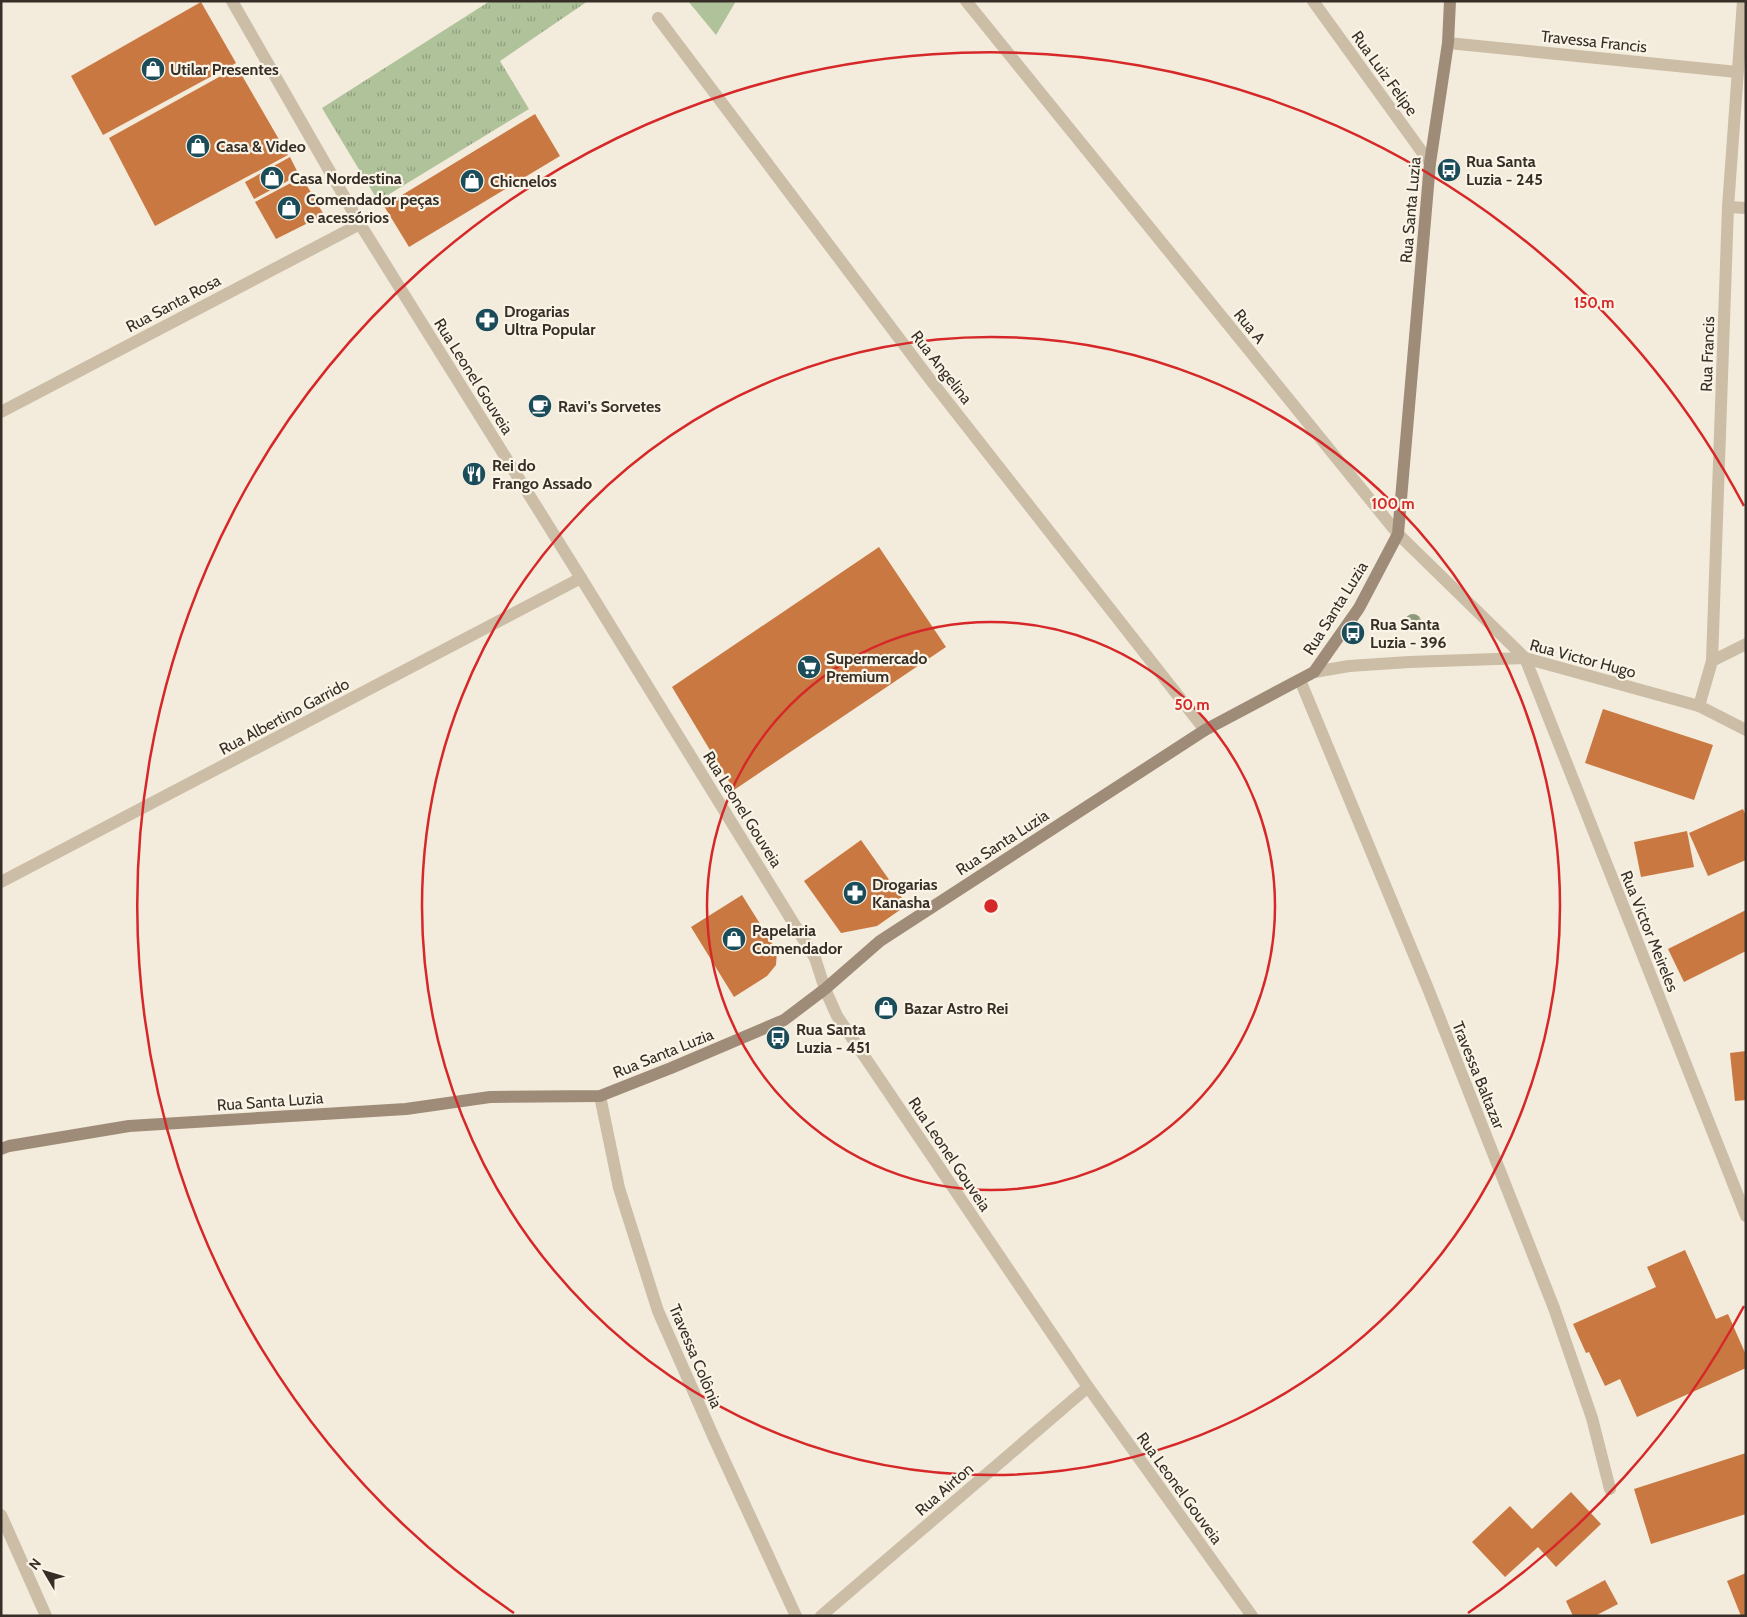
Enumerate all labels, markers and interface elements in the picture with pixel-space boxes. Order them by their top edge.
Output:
street label: Travessa Francis [1540,26,1648,57]
street label: Rua Luiz Felipe [1347,27,1422,119]
shop icon: Utilar Presentes [140,56,166,82]
place label: Utilar Presentes [170,60,279,79]
shop icon: Casa & Video [185,133,211,159]
place label: Casa & Video [216,137,306,156]
place label: Rua Santa Luzia - 245 [1466,152,1543,189]
street label: Rua Santa Luzia [1396,156,1425,264]
bus stop icon: Rua Santa Luzia - 245 [1436,157,1462,183]
shop icon: Casa Nordestina [259,165,285,191]
shop icon: Chicnelos [459,168,485,194]
place label: Casa Nordestina [290,169,402,188]
place label: Chicnelos [490,172,557,191]
place label: Comendador peças e acessórios [306,190,440,227]
shop icon: Comendador peças e acessórios [276,195,302,221]
street label: Rua Santa Rosa [123,270,224,336]
text: 150 m [1574,294,1614,312]
place label: Drogarias Ultra Popular [504,302,596,339]
street label: Rua A [1230,305,1269,348]
pharmacy icon: Drogarias Ultra Popular [474,307,500,333]
street label: Rua Leonel Gouveia [430,315,517,438]
street label: Rua Francis [1697,316,1718,392]
street label: Rua Angelina [907,327,976,408]
cafe icon: Ravi's Sorvetes [527,393,553,419]
place label: Ravi's Sorvetes [558,397,661,416]
place label: Rei do Frango Assado [492,456,592,493]
restaurant icon: Rei do Frango Assado [461,461,487,487]
text: 100 m [1371,495,1415,513]
street label: Rua Santa Luzia [1299,558,1372,658]
place label: Rua Santa Luzia - 396 [1370,615,1447,652]
bus stop icon: Rua Santa Luzia - 396 [1340,620,1366,646]
street label: Rua Victor Hugo [1528,635,1638,682]
place label: Supermercado Premium [826,649,927,686]
supermarket icon: Supermercado Premium [796,654,822,680]
street label: Rua Albertino Garrido [216,674,353,759]
text: 50 m [1174,696,1210,714]
street label: Rua Leonel Gouveia [699,748,786,871]
street label: Rua Santa Luzia [952,805,1052,879]
street label: Rua Victor Meireles [1617,868,1683,995]
place label: Drogarias Kanasha [872,875,938,912]
pharmacy icon: Drogarias Kanasha [842,880,868,906]
centre of rings [982,897,1000,915]
place label: Papelaria Comendador [752,921,843,958]
shop icon: Papelaria Comendador [721,926,747,952]
shop icon: Bazar Astro Rei [873,995,899,1021]
place label: Bazar Astro Rei [904,999,1008,1018]
street label: Travessa Baltazar [1448,1019,1509,1133]
place label: Rua Santa Luzia - 451 [796,1020,870,1057]
street label: Rua Santa Luzia [610,1025,716,1082]
bus stop icon: Rua Santa Luzia - 451 [765,1025,791,1051]
street label: Rua Santa Luzia [216,1088,324,1115]
street label: Rua Leonel Gouveia [904,1094,995,1215]
street label: Travessa Colônia [665,1301,726,1411]
street label: Rua Leonel Gouveia [1133,1429,1227,1548]
street label: Rua Airton [911,1459,977,1520]
north arrow [20,1547,70,1597]
text: N [25,1555,45,1573]

